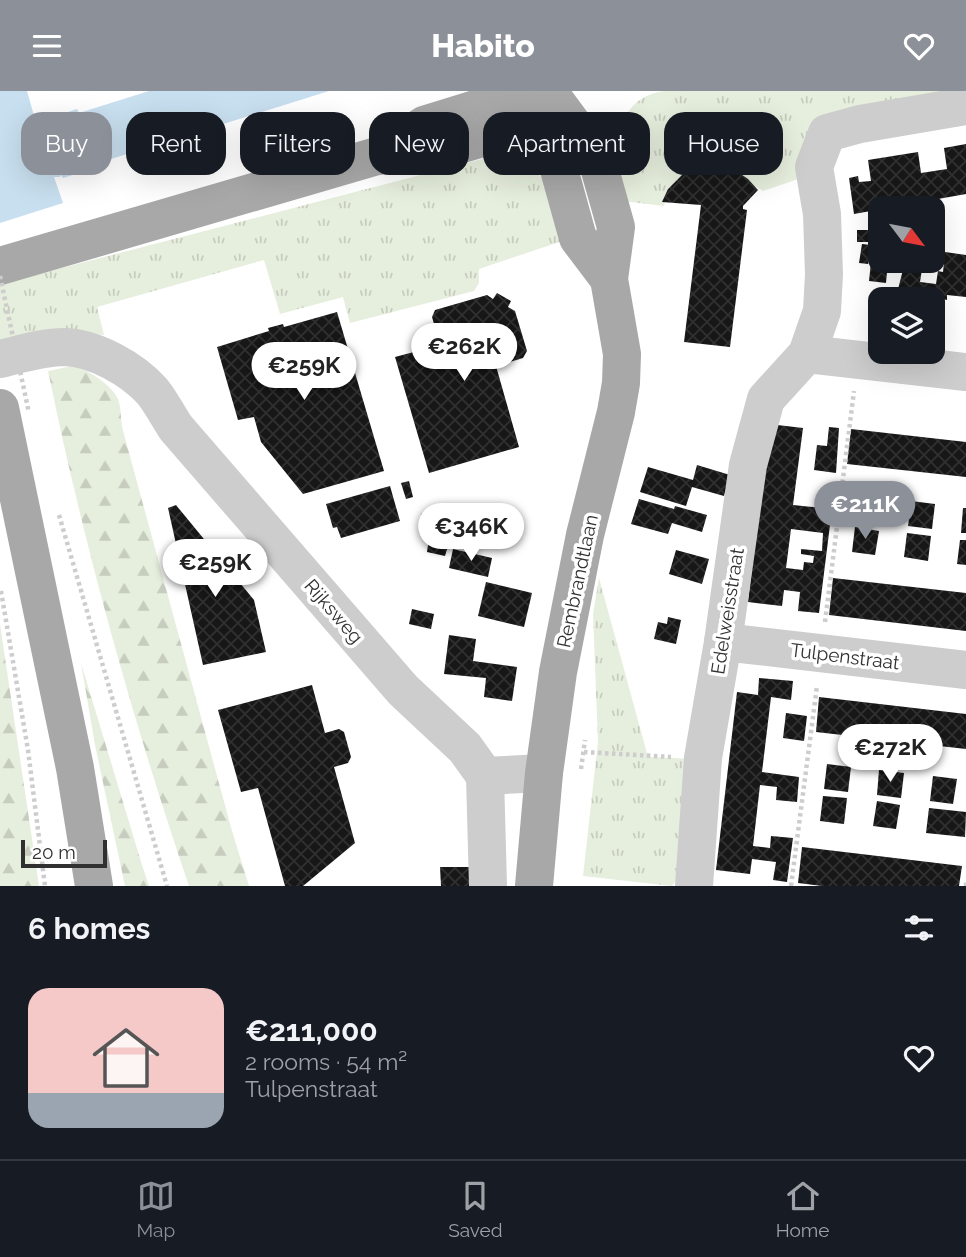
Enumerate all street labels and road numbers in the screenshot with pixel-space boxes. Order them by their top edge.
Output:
street label: Rembrandtlaan [552,512,602,650]
street label: Edelweisstraat [706,546,748,676]
street label: Rijksweg [300,574,368,648]
street label: Tulpenstraat [789,638,901,674]

